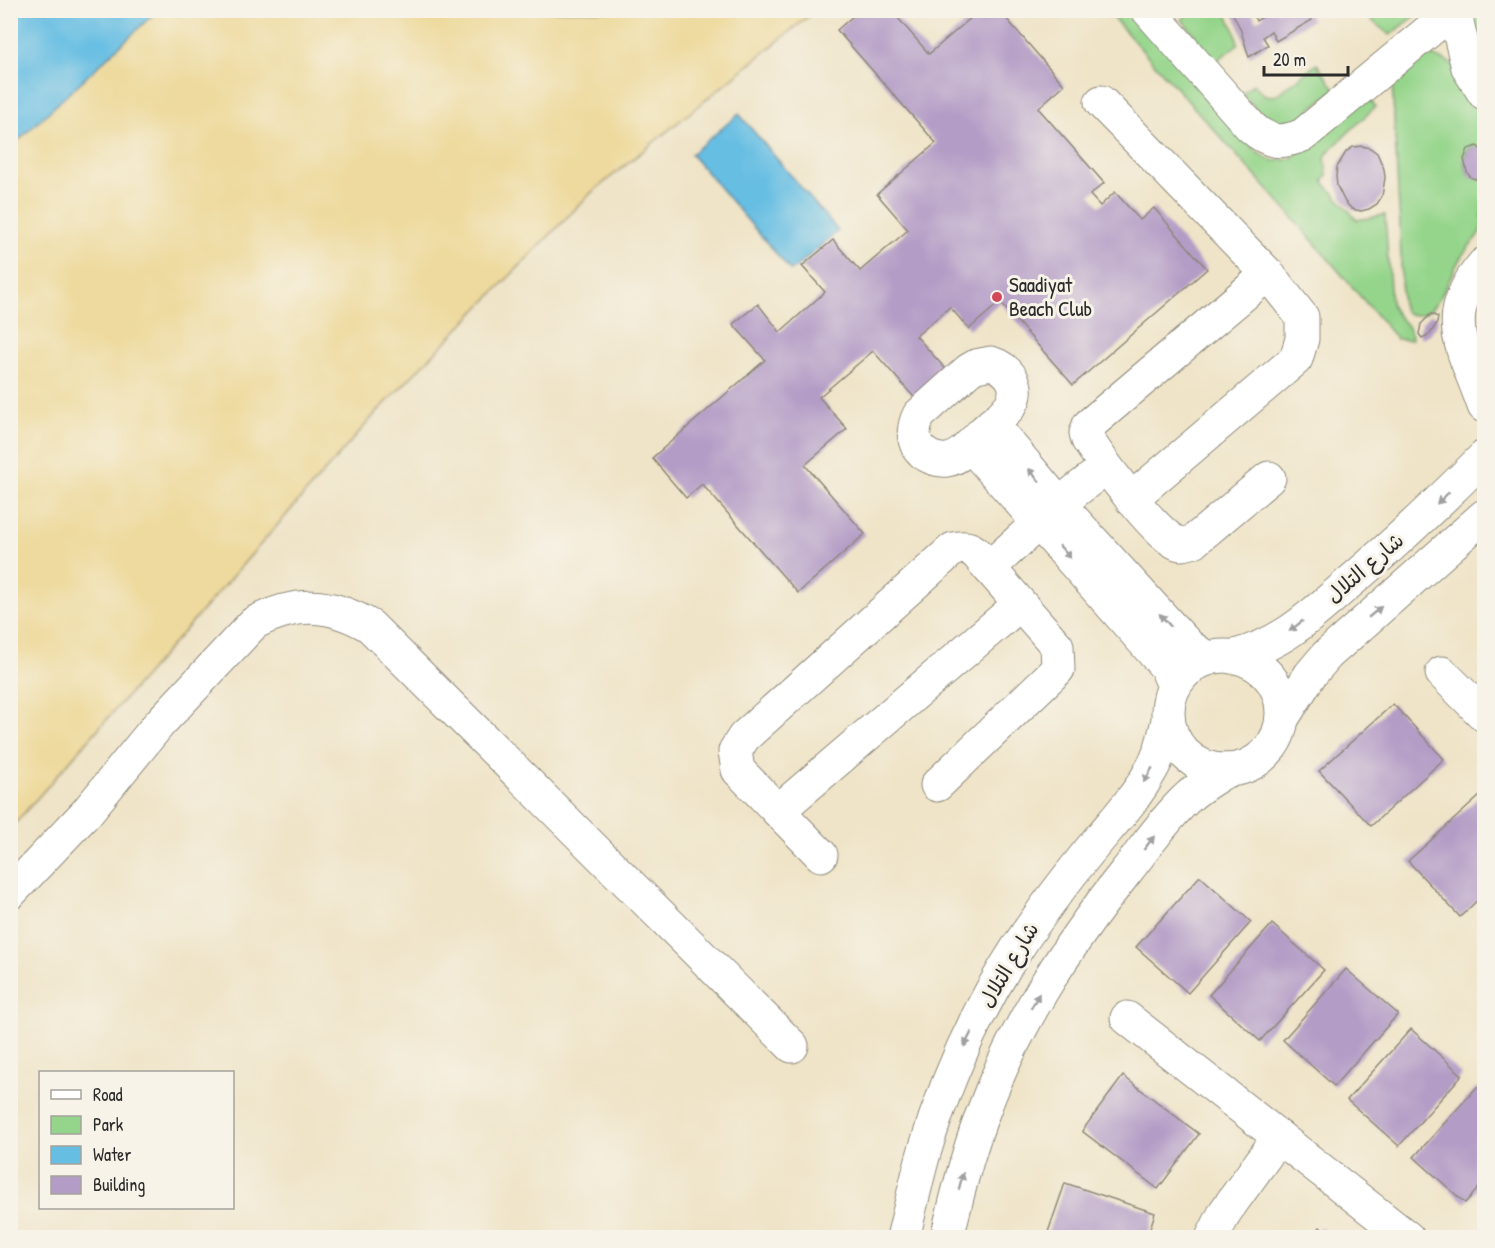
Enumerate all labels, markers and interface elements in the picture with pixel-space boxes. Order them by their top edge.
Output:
scale bar [1264,39,1348,77]
text: 20 m [1273,47,1306,72]
place label: Saadiyat Beach Club [1009,270,1092,323]
marker: Saadiyat Beach Club [990,290,1004,304]
one-way arrow [1028,467,1041,483]
one-way arrow [1436,491,1451,505]
street label: شارع التلال [1319,526,1411,610]
one-way arrow [1058,544,1072,559]
one-way arrow [1367,606,1383,619]
one-way arrow [1159,613,1172,628]
one-way arrow [1289,620,1304,632]
one-way arrow [1143,767,1153,784]
one-way arrow [1142,835,1155,851]
street label: شارع التلال [972,917,1046,1013]
one-way arrow [1030,992,1040,1009]
one-way arrow [963,1030,972,1047]
legend [39,1071,234,1209]
text: Road [93,1082,123,1107]
text: Park [93,1112,124,1137]
text: Water [93,1142,131,1167]
text: Building [93,1172,145,1197]
one-way arrow [957,1172,967,1190]

